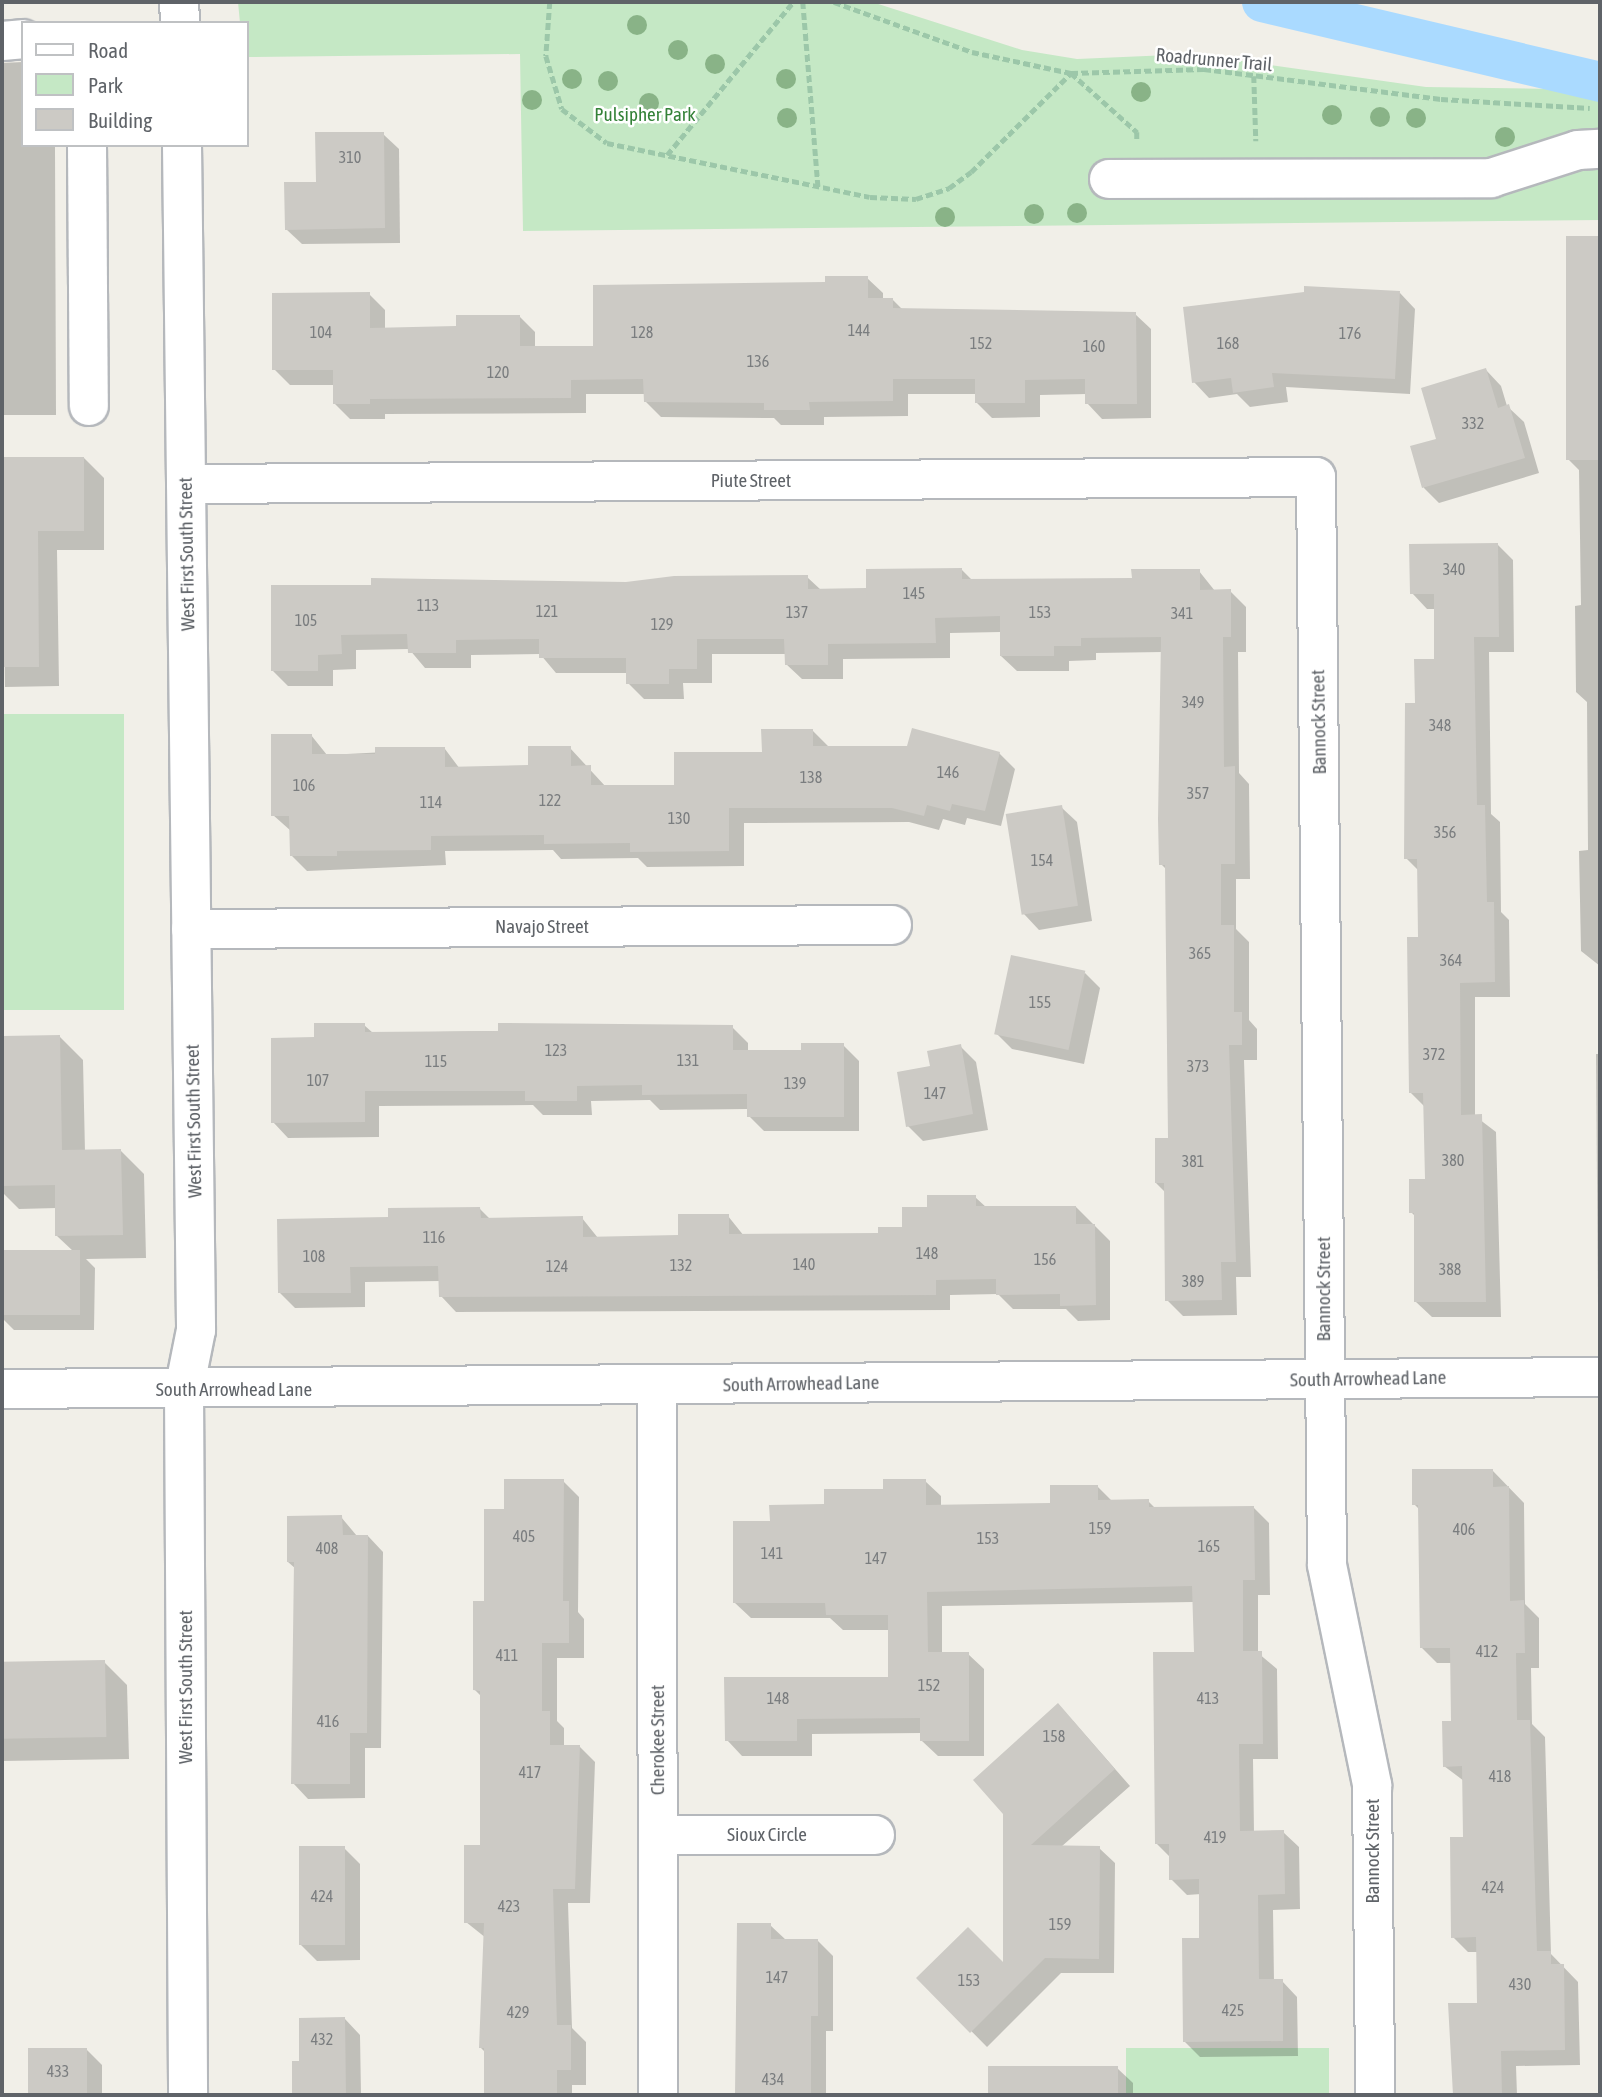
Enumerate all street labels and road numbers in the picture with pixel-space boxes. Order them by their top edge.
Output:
street label: Roadrunner Trail [1155,44,1273,76]
street label: Piute Street [711,470,791,492]
street label: West First South Street [174,477,200,631]
street label: Bannock Street [1307,669,1331,775]
street label: Navajo Street [495,916,589,938]
street label: West First South Street [181,1044,207,1198]
street label: Bannock Street [1313,1237,1335,1341]
street label: South Arrowhead Lane [1290,1366,1446,1392]
street label: South Arrowhead Lane [723,1371,879,1397]
street label: South Arrowhead Lane [156,1379,312,1401]
street label: West First South Street [175,1610,197,1764]
street label: Cherokee Street [647,1685,669,1795]
street label: Bannock Street [1362,1799,1384,1903]
street label: Sioux Circle [727,1824,807,1846]

